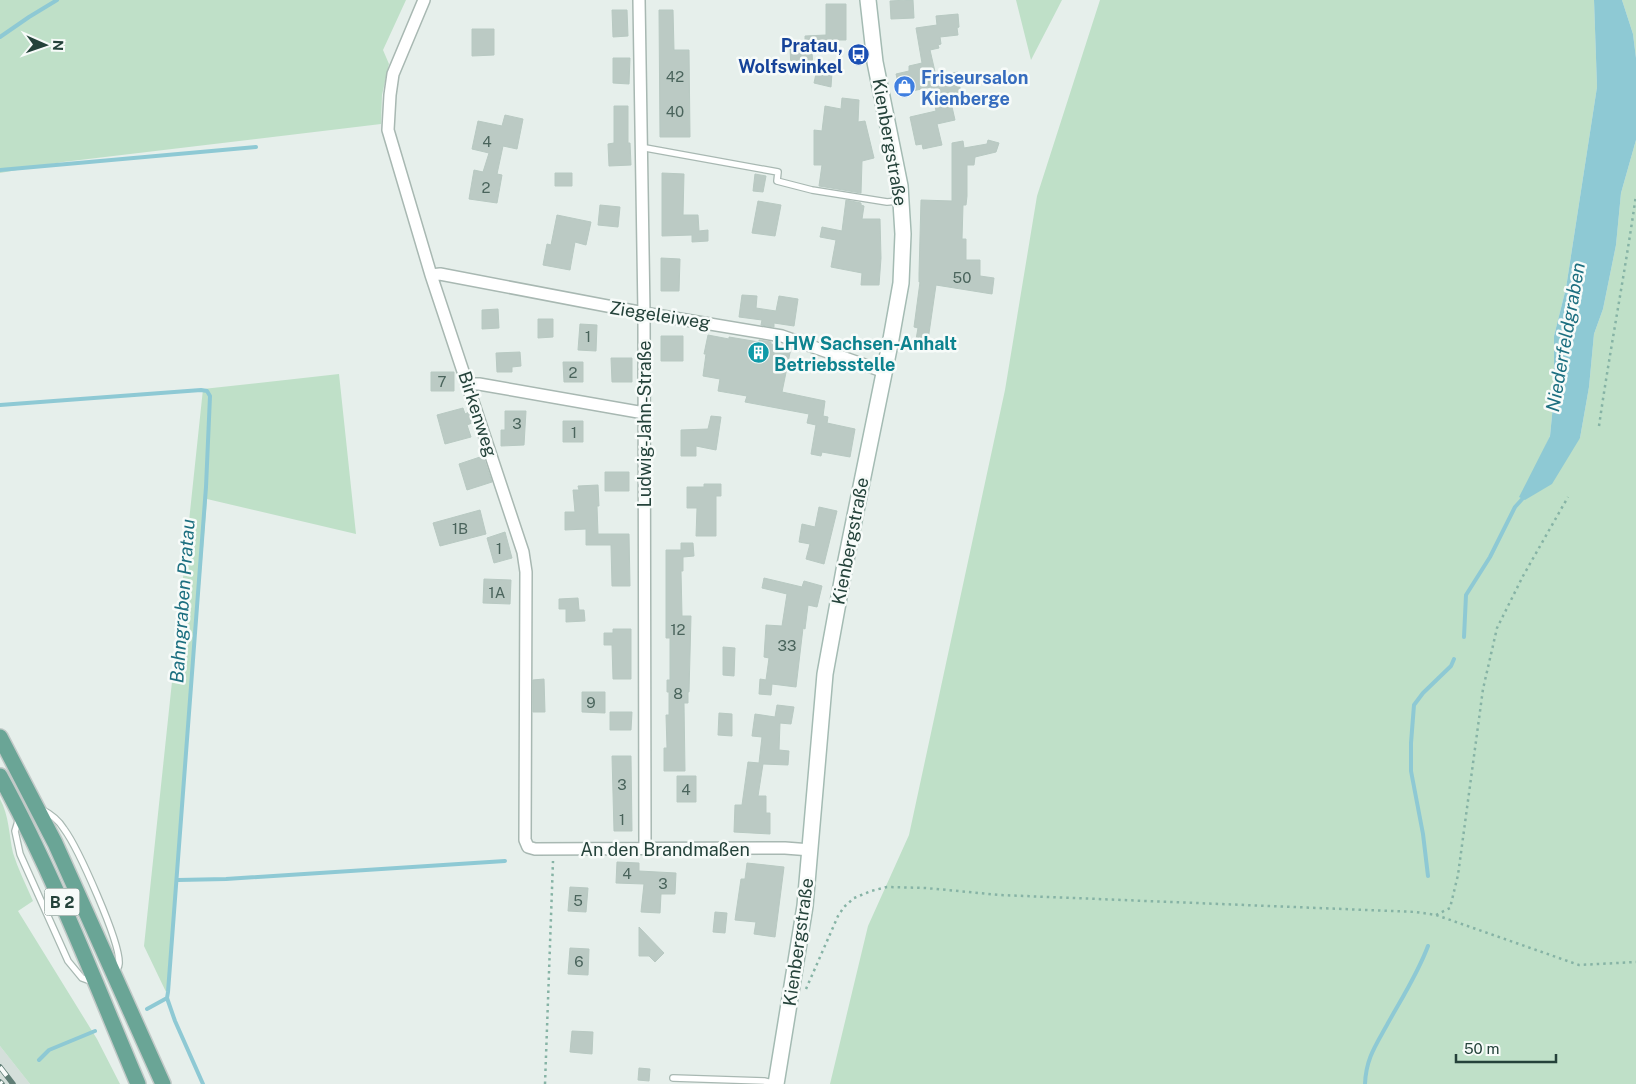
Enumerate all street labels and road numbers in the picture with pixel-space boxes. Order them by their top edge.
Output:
street label: Kienbergstraße [868,77,912,207]
street label: Ziegeleiweg [608,297,712,333]
street label: Ludwig-Jahn-Straße [634,340,655,508]
street label: Birkenweg [454,369,502,459]
street label: Kienbergstraße [827,476,873,606]
street label: An den Brandmaßen [580,839,750,860]
street label: Kienbergstraße [779,877,817,1007]
road number: B 2 [44,889,80,916]

